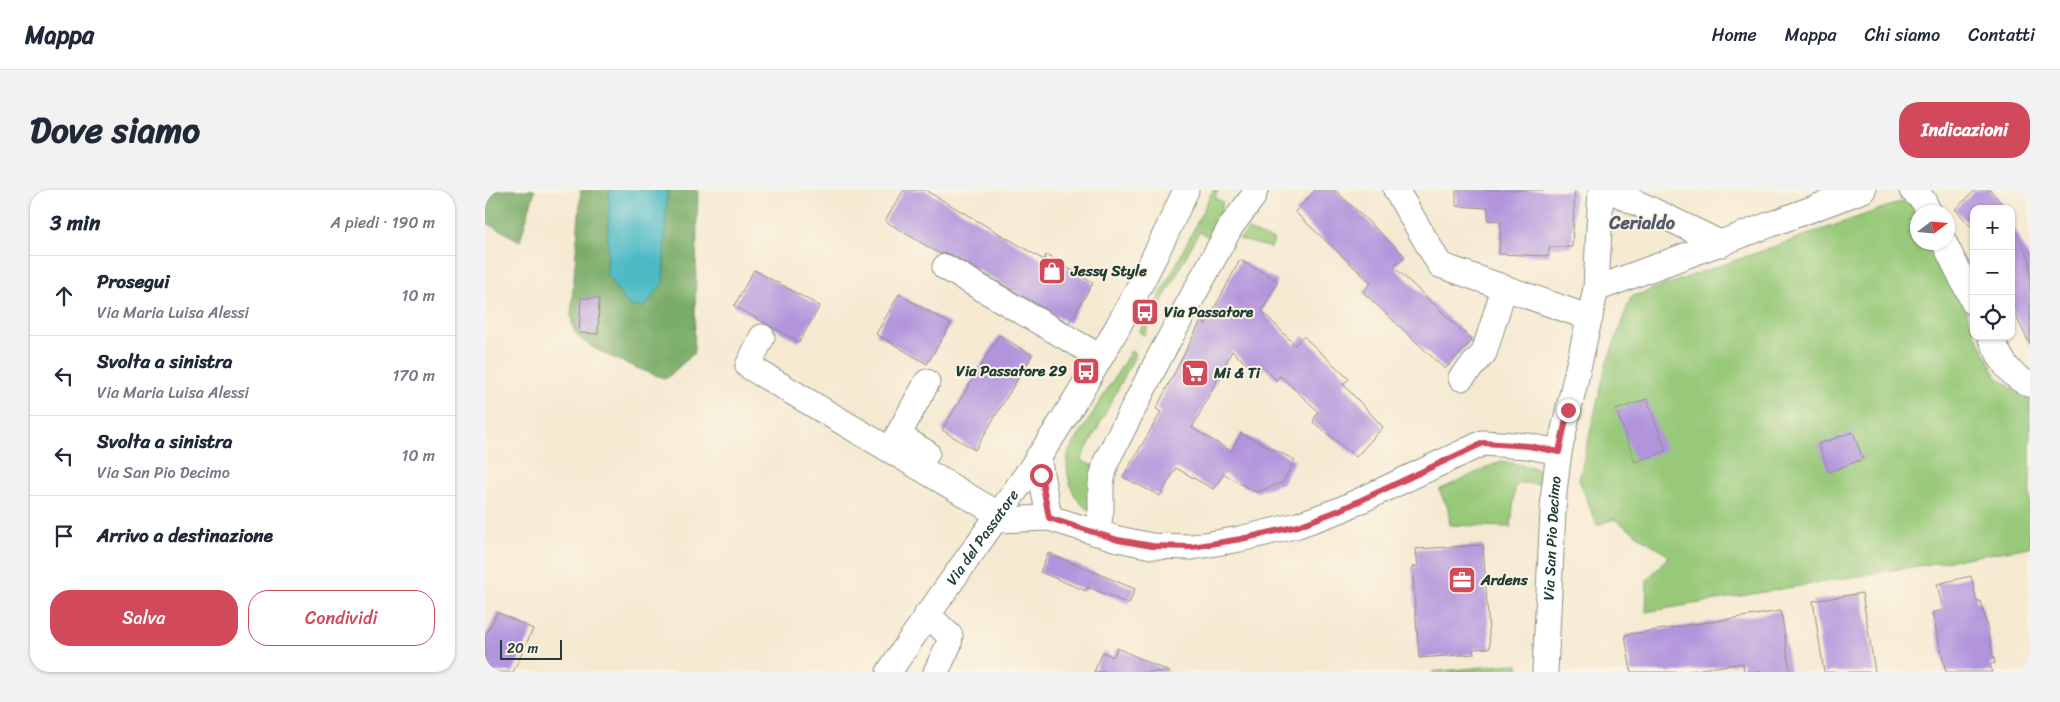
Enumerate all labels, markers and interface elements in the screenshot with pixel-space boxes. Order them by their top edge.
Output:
text: Mappa [25,14,94,56]
text: Home [1712,19,1757,51]
text: Mappa [1785,19,1837,51]
text: Chi siamo [1865,19,1940,51]
text: Contatti [1968,19,2035,51]
text: Dove siamo [30,99,200,161]
button: Indicazioni [1899,102,2030,158]
text: 3 min [50,204,100,242]
north arrow [1910,205,1955,250]
map controls [1970,205,2015,340]
button: + [1970,205,2015,250]
district label: Cerialdo [1608,207,1676,239]
text: A piedi · 190 m [331,208,435,237]
button: − [1970,250,2015,295]
shop icon: Jessy Style [1037,256,1067,286]
place label: Jessy Style [1070,258,1147,284]
text: Prosegui [97,265,170,298]
text: 10 m [402,281,435,310]
icon: ahead [50,282,78,310]
button: locate [1970,295,2015,340]
bus stop icon: Via Passatore [1130,297,1160,327]
text: Via Maria Luisa Alessi [97,298,249,327]
place label: Via Passatore [1164,299,1254,325]
text: Svolta a sinistra [97,345,232,378]
bus stop icon: Via Passatore 29 [1071,356,1101,386]
place label: Via Passatore 29 [956,358,1067,384]
supermarket icon: Mi & Ti [1180,358,1210,388]
place label: Mi & Ti [1213,360,1261,386]
text: 170 m [392,361,435,390]
icon: left [50,362,78,390]
text: Via Maria Luisa Alessi [97,378,249,407]
route end [1557,399,1580,422]
text: Svolta a sinistra [97,425,232,458]
text: 10 m [402,441,435,470]
icon: left [50,442,78,470]
text: Via San Pio Decimo [97,458,230,487]
route start [1030,464,1053,487]
street label: Via San Pio Decimo [1536,474,1569,601]
street label: Via del Passatore [939,484,1026,591]
text: Arrivo a destinazione [97,519,273,552]
icon: arrive [50,522,78,550]
office icon: Ardens [1447,565,1477,595]
place label: Ardens [1480,567,1529,593]
button: Salva [50,590,238,646]
button: Condividi [248,590,435,646]
text: 20 m [507,636,538,661]
scale bar [500,637,563,660]

